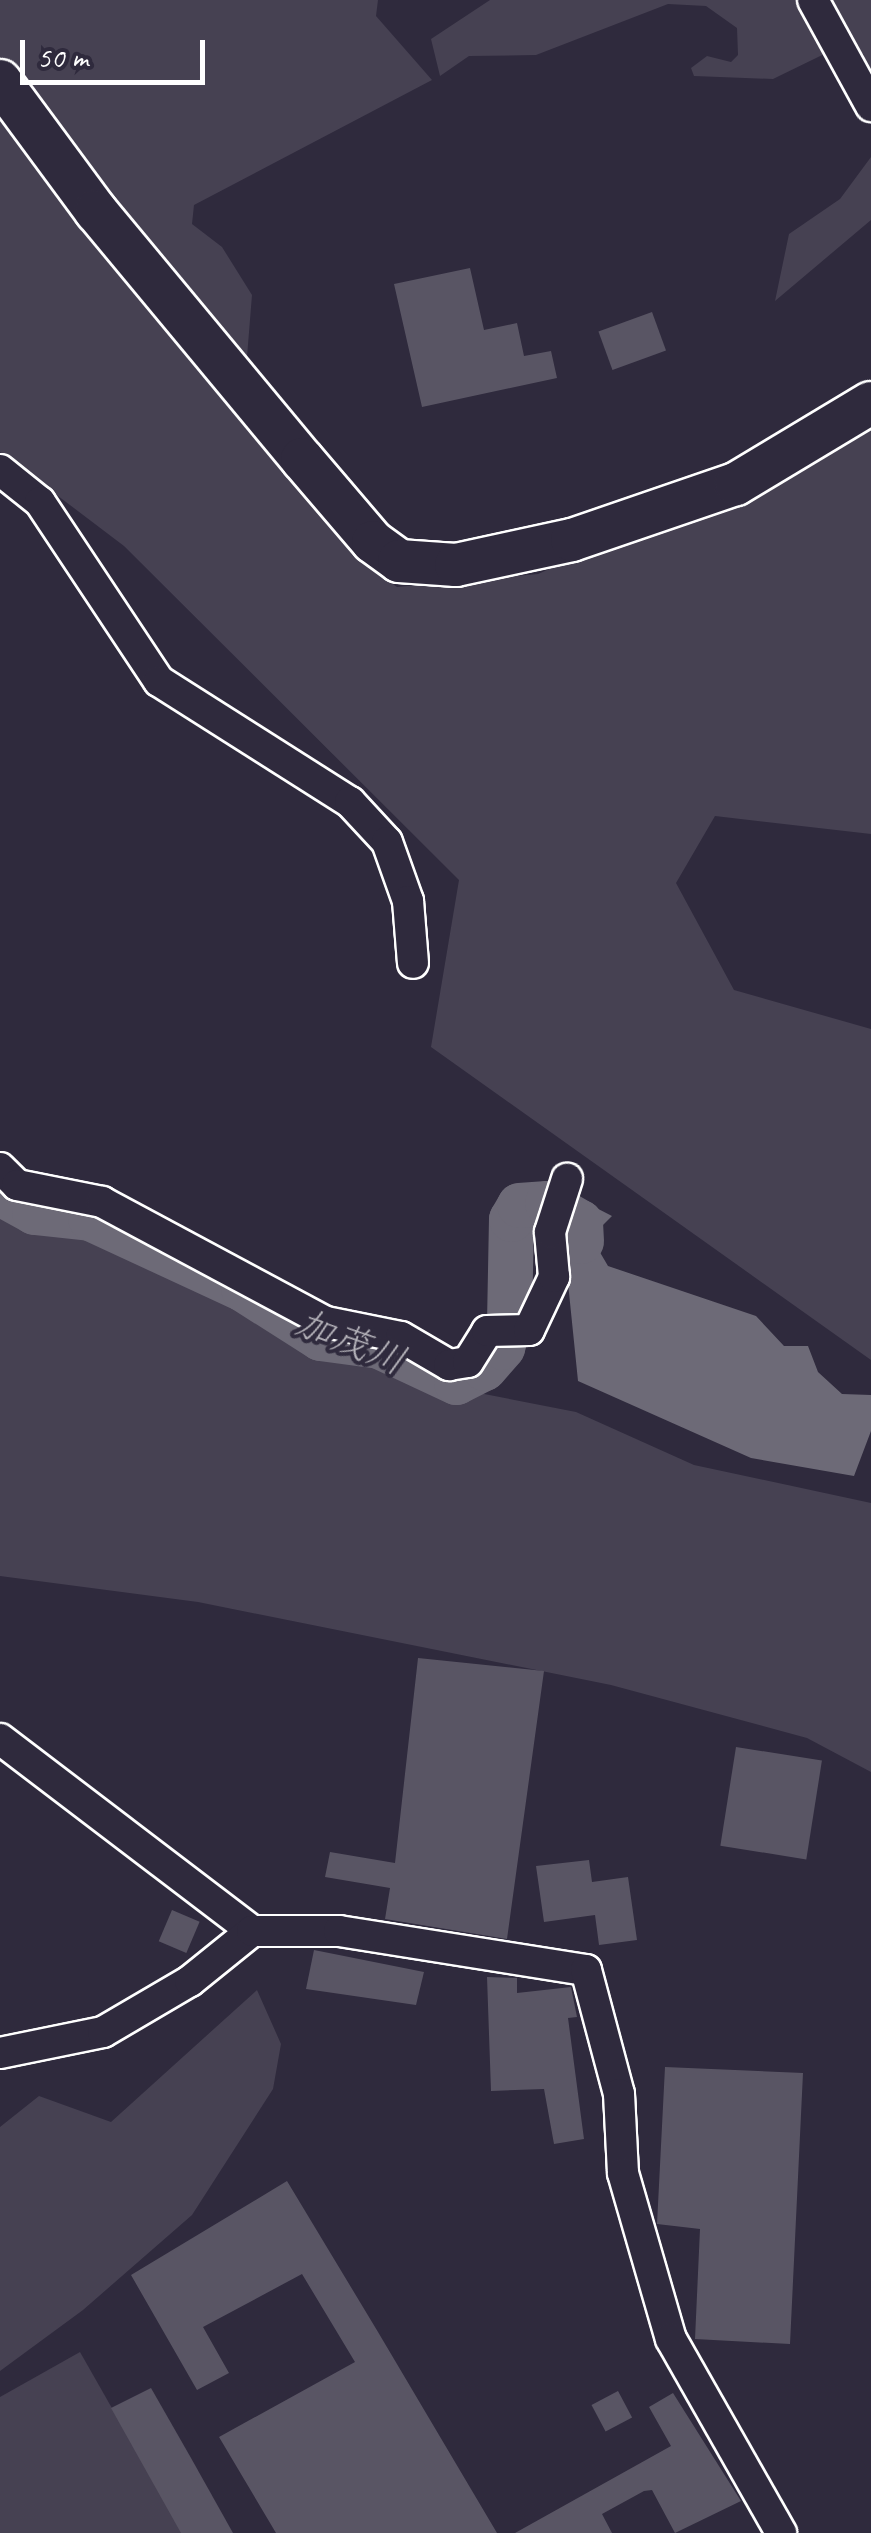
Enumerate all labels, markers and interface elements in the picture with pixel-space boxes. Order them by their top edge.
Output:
scale bar [25,20,210,82]
text: 50 m [37,38,88,76]
water label: 加茂川 [290,1300,412,1384]

